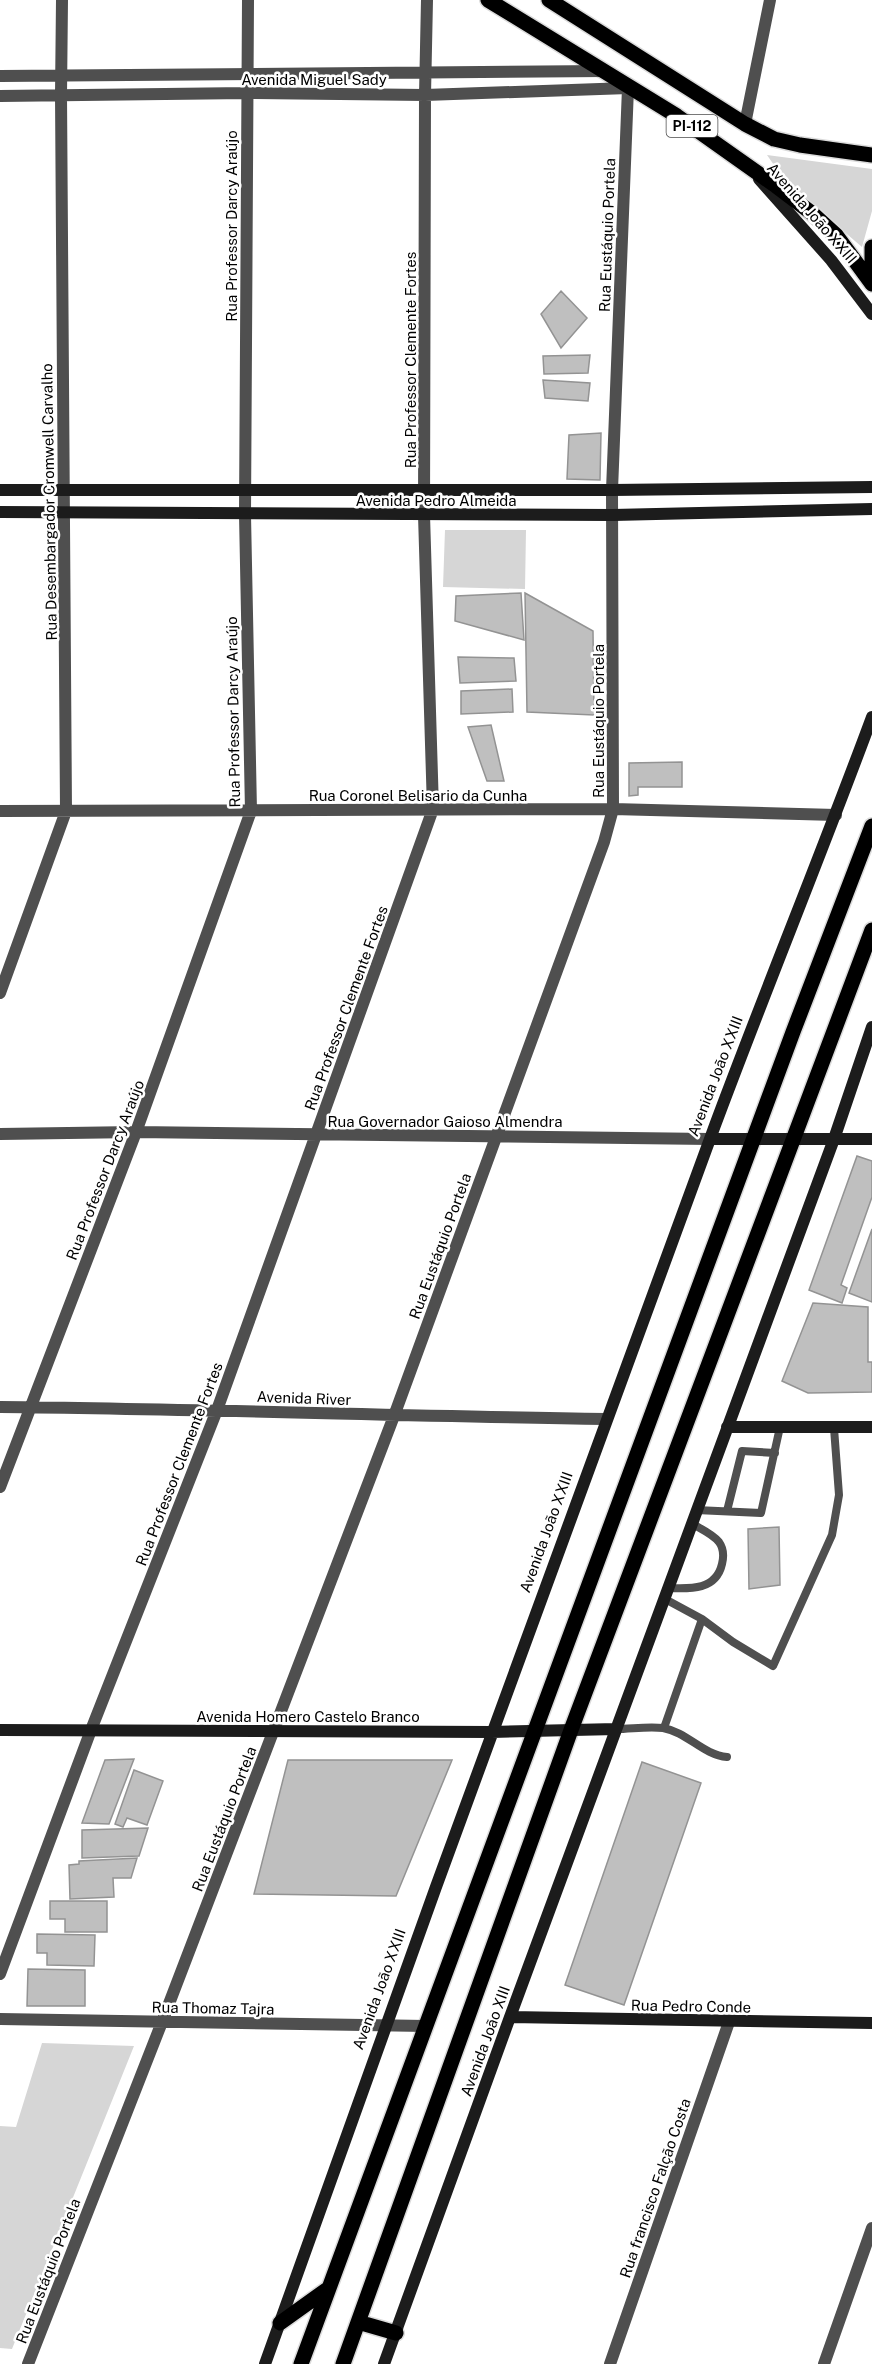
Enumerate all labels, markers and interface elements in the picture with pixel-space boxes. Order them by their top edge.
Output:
street label: Avenida Miguel Sady [241,71,387,88]
road number: PI-112 [666,115,718,137]
street label: Rua Professor Darcy Araújo [223,130,240,322]
street label: Rua Eustáquio Portela [596,158,618,312]
street label: Avenida João XXIII [764,159,860,267]
street label: Rua Professor Clemente Fortes [402,252,419,468]
street label: Rua Desembargador Cromwell Carvalho [38,363,60,641]
street label: Avenida Pedro Almeida [355,492,517,509]
street label: Rua Professor Darcy Araújo [223,616,243,808]
street label: Rua Eustáquio Portela [590,644,607,798]
street label: Rua Coronel Belisario da Cunha [309,787,527,804]
street label: Rua Professor Clemente Fortes [301,903,391,1113]
street label: Avenida João XXIII [684,1013,746,1139]
street label: Rua Professor Darcy Araújo [63,1078,147,1262]
street label: Rua Governador Gaioso Almendra [328,1113,562,1130]
street label: Rua Eustáquio Portela [406,1171,474,1321]
street label: Rua Professor Clemente Fortes [132,1360,226,1568]
street label: Avenida River [257,1388,352,1408]
street label: Avenida João XXIII [516,1469,576,1595]
street label: Avenida Homero Castelo Branco [196,1708,420,1725]
street label: Rua Eustáquio Portela [188,1744,260,1894]
street label: Avenida João XXIII [349,1926,409,2052]
street label: Avenida João XIII [457,1983,513,2099]
street label: Rua Pedro Conde [631,1996,751,2016]
street label: Rua Thomaz Tajra [151,1998,275,2018]
street label: Rua francisco Falção Costa [616,2096,694,2280]
street label: Rua Eustáquio Portela [12,2196,84,2346]

